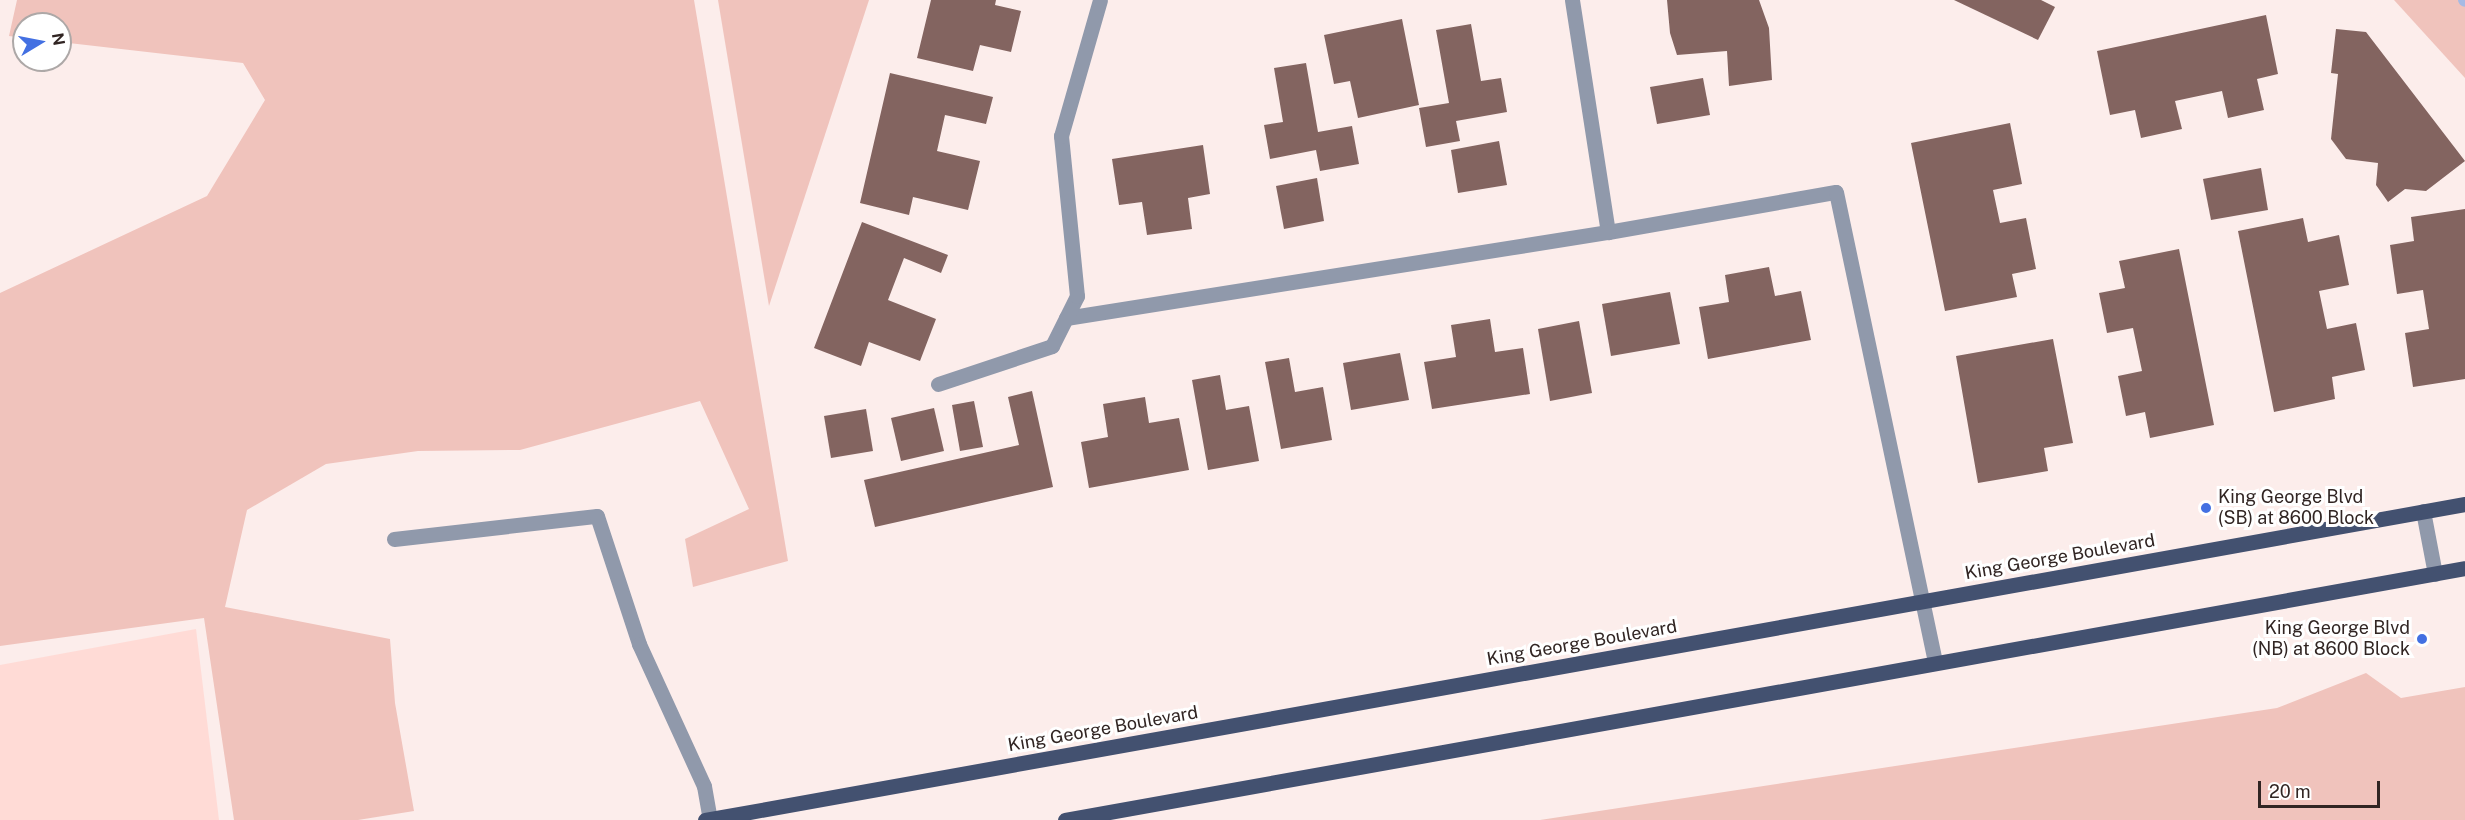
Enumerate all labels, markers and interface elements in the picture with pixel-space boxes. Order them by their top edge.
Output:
north arrow [12,12,72,72]
text: N [48,31,69,47]
place label: King George Blvd (SB) at 8600 Block [2218,487,2374,530]
marker: King George Blvd (SB) at 8600 Block [2199,501,2213,515]
street label: King George Boulevard [1963,530,2157,584]
street label: King George Boulevard [1485,616,1679,670]
place label: King George Blvd (NB) at 8600 Block [2252,618,2410,660]
marker: King George Blvd (NB) at 8600 Block [2415,632,2429,646]
street label: King George Boulevard [1006,702,1200,756]
scale bar [2261,769,2382,807]
text: 20 m [2269,781,2311,802]

